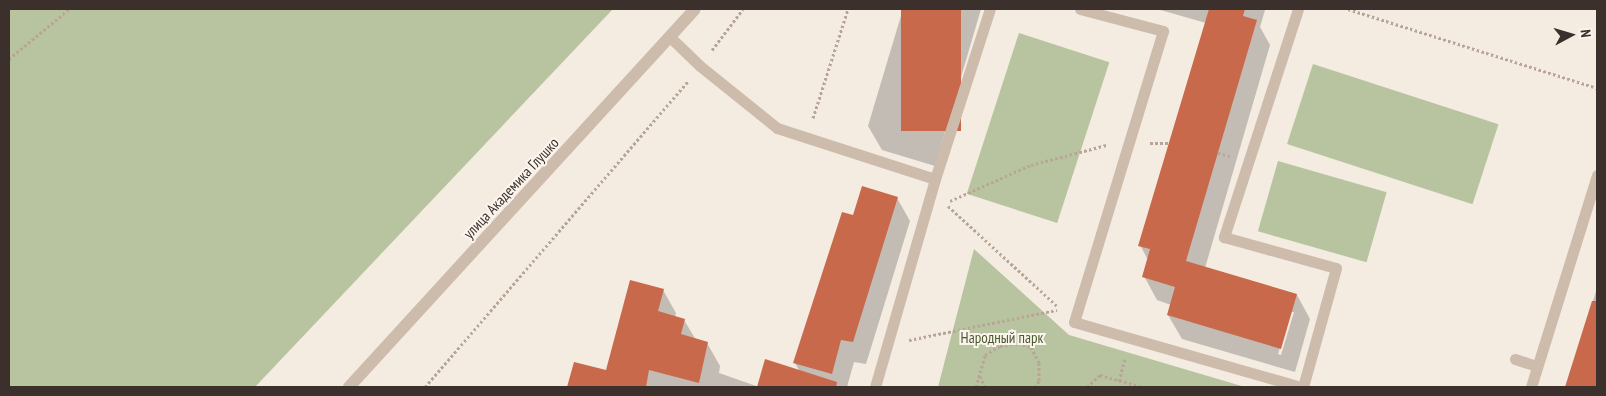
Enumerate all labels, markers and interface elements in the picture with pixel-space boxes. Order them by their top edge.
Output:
north arrow [1546,10,1596,60]
text: N [1577,29,1595,38]
street label: улица Академика Глушко [459,134,563,242]
park label: Народный парк [961,329,1043,347]

